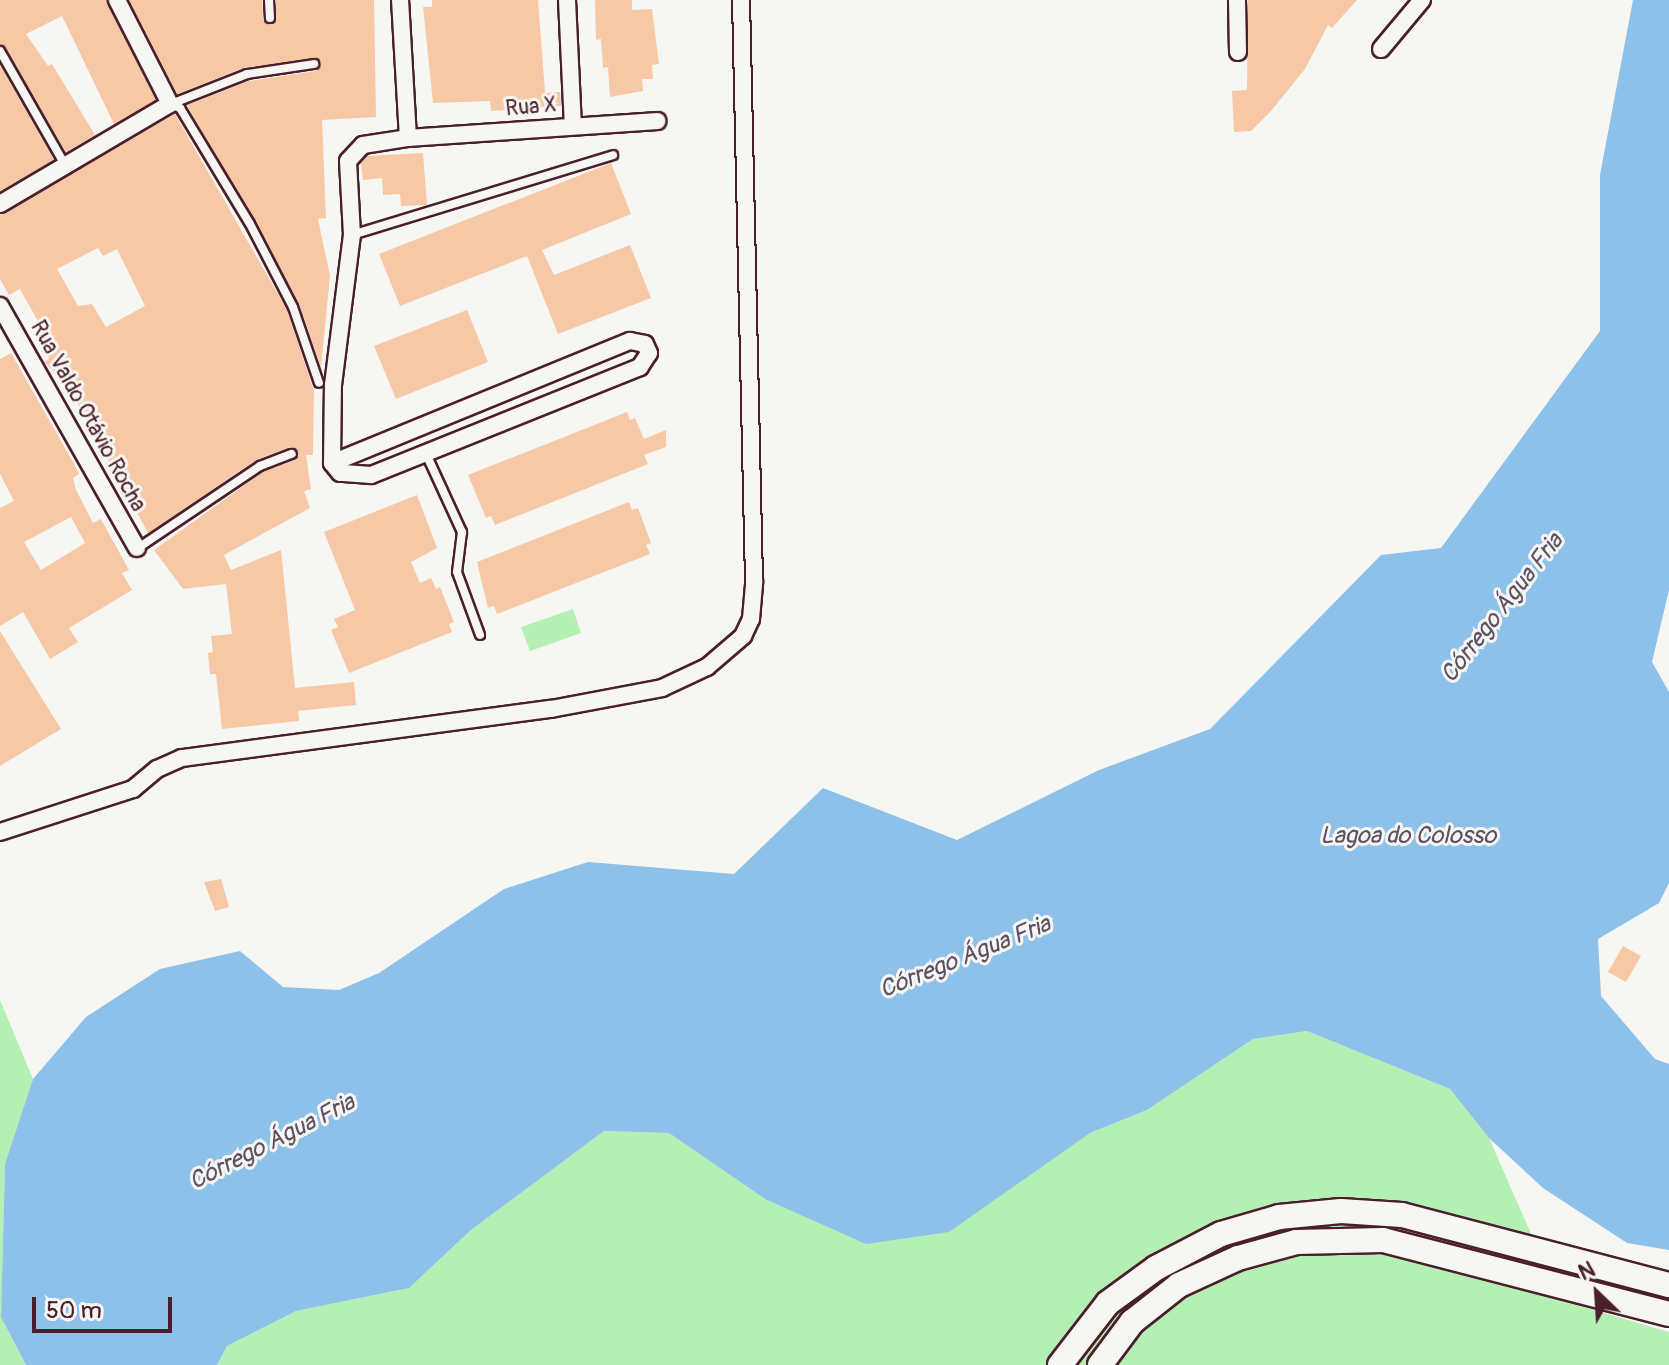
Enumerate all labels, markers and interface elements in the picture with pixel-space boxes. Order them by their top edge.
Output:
street label: Rua X [504,92,558,122]
street label: Rua Valdo Otávio Rocha [25,316,151,516]
water label: Córrego Água Fria [1435,528,1569,688]
water label: Lagoa do Colosso [1320,822,1496,850]
water label: Córrego Água Fria [875,910,1055,1004]
water label: Córrego Água Fria [185,1088,359,1196]
north arrow [1557,1253,1637,1333]
text: N [1574,1255,1600,1287]
scale bar [36,1281,176,1331]
text: 50 m [46,1296,102,1325]

